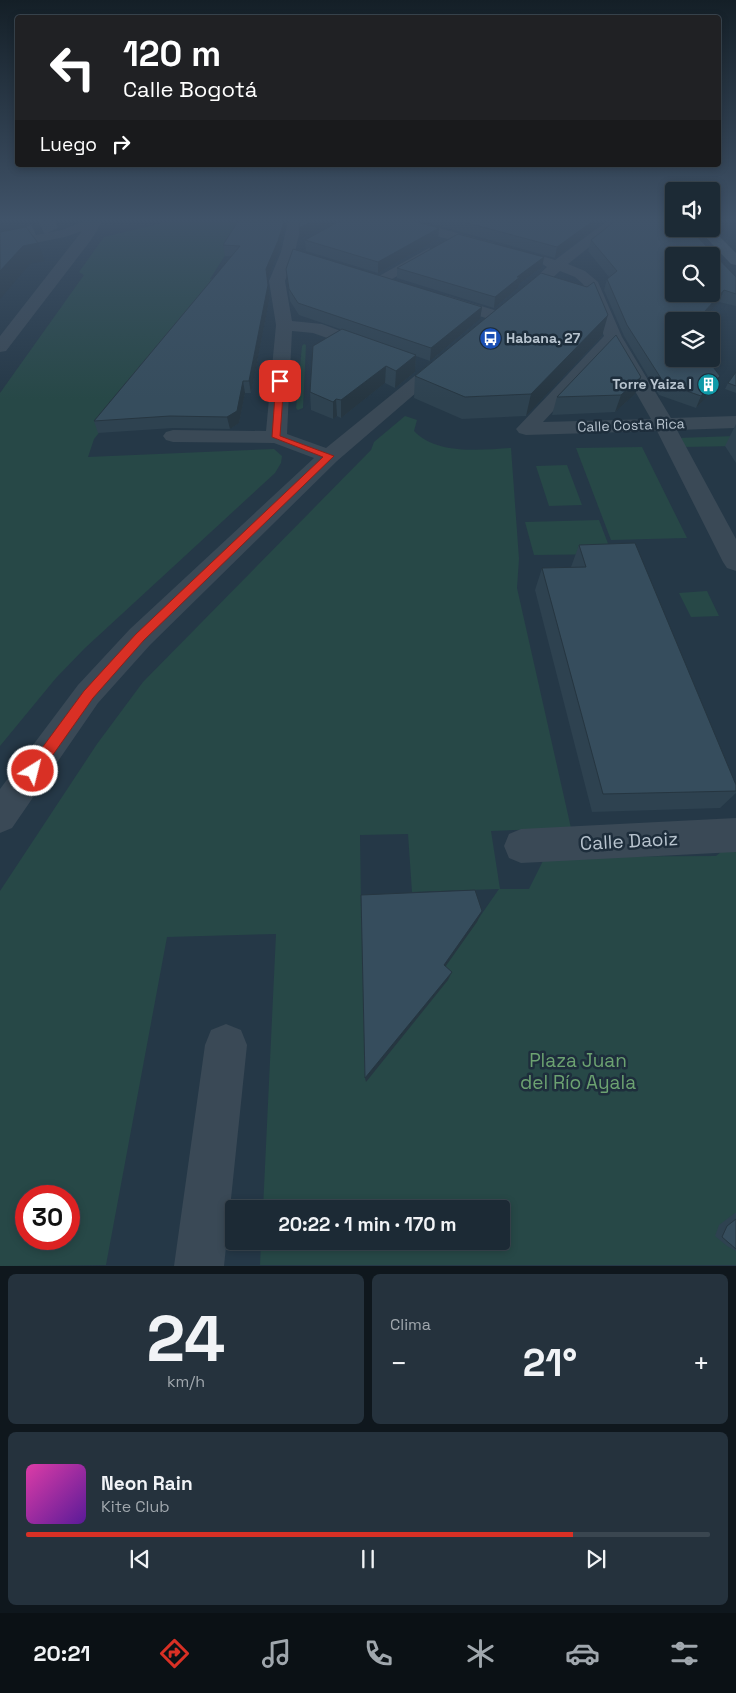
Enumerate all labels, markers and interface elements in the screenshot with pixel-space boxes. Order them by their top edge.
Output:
text: 120 m [123,32,221,76]
icon: left [40,35,105,100]
text: Calle Bogotá [123,75,257,103]
icon: right [107,130,135,158]
text: Luego [40,132,97,157]
map controls [665,182,720,367]
button: sound [665,182,720,237]
button: search [665,247,720,302]
button: layers [665,312,720,367]
bus stop icon: Habana, 27 [478,326,502,350]
place label: Habana, 27 [506,329,580,347]
pin [259,360,301,402]
icon: arrive [266,367,294,395]
building icon: Torre Yaiza I [696,372,720,396]
place label: Torre Yaiza I [612,375,692,393]
street label: Calle Costa Rica [577,414,685,436]
position arrow [6,744,58,796]
street label: Calle Daoiz [579,826,679,856]
park label: Plaza Juan del Río Ayala [520,1048,636,1095]
speed limit sign: 30 [15,1185,80,1250]
text: 20:22 · 1 min · 170 m [278,1212,457,1237]
text: 24 [147,1297,225,1380]
text: Clima [390,1314,431,1335]
text: 21° [523,1339,577,1387]
text: − [390,1345,407,1381]
text: + [693,1345,710,1381]
text: km/h [167,1371,205,1392]
text: Neon Rain [101,1471,193,1496]
text: Kite Club [101,1496,170,1517]
icon: previous [126,1545,154,1573]
icon: pause [354,1545,382,1573]
icon: next [582,1545,610,1573]
icon: directions [157,1636,192,1671]
icon: music [259,1636,294,1671]
icon: phone [361,1636,396,1671]
icon: climate [463,1636,498,1671]
icon: car [565,1636,600,1671]
icon: filters [667,1636,702,1671]
text: 20:21 [34,1639,90,1667]

